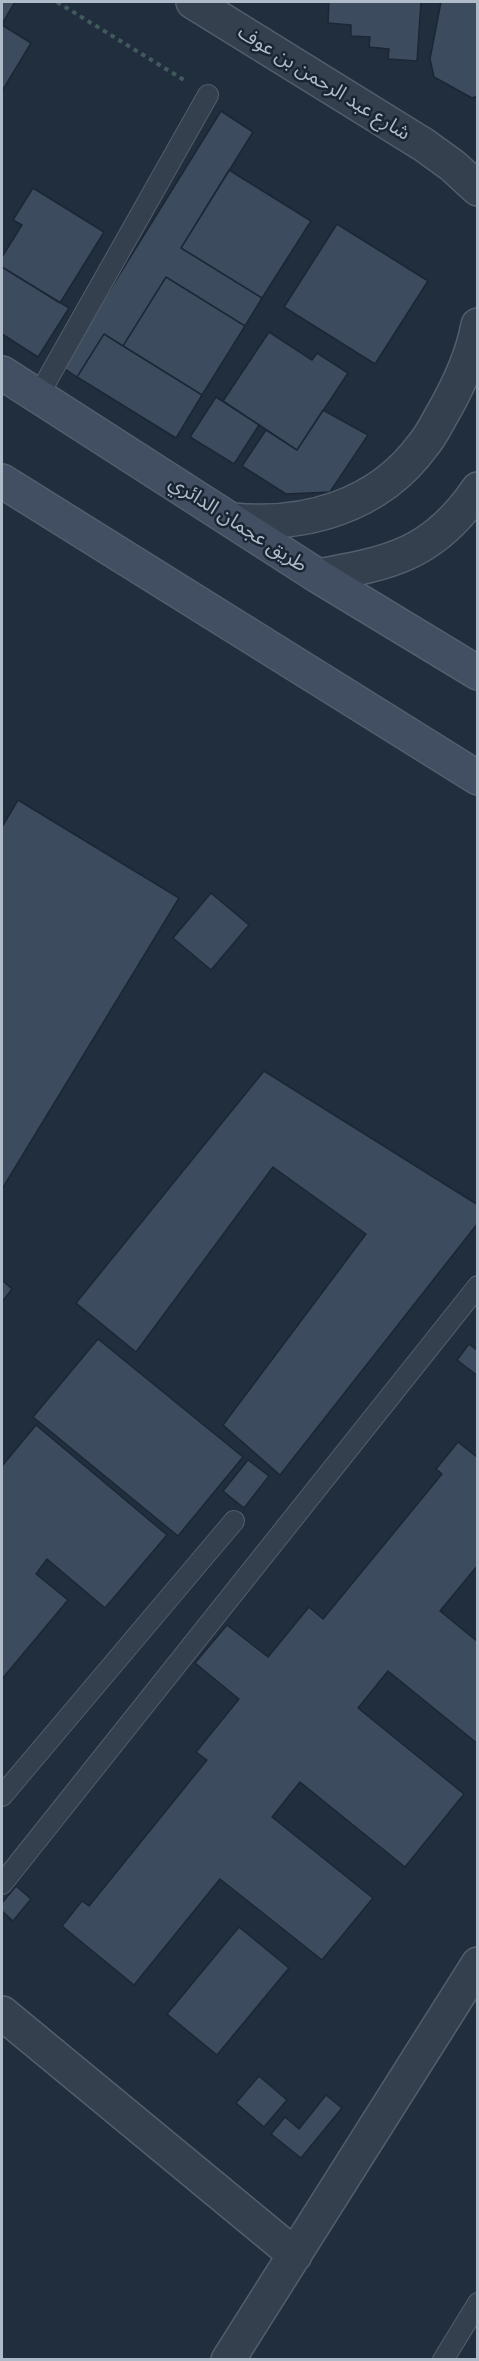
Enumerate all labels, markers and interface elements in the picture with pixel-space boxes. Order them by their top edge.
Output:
street label: شارع عبد الرحمن بن عوف [233,20,415,146]
street label: طريق عجمان الدائري [164,470,312,578]

